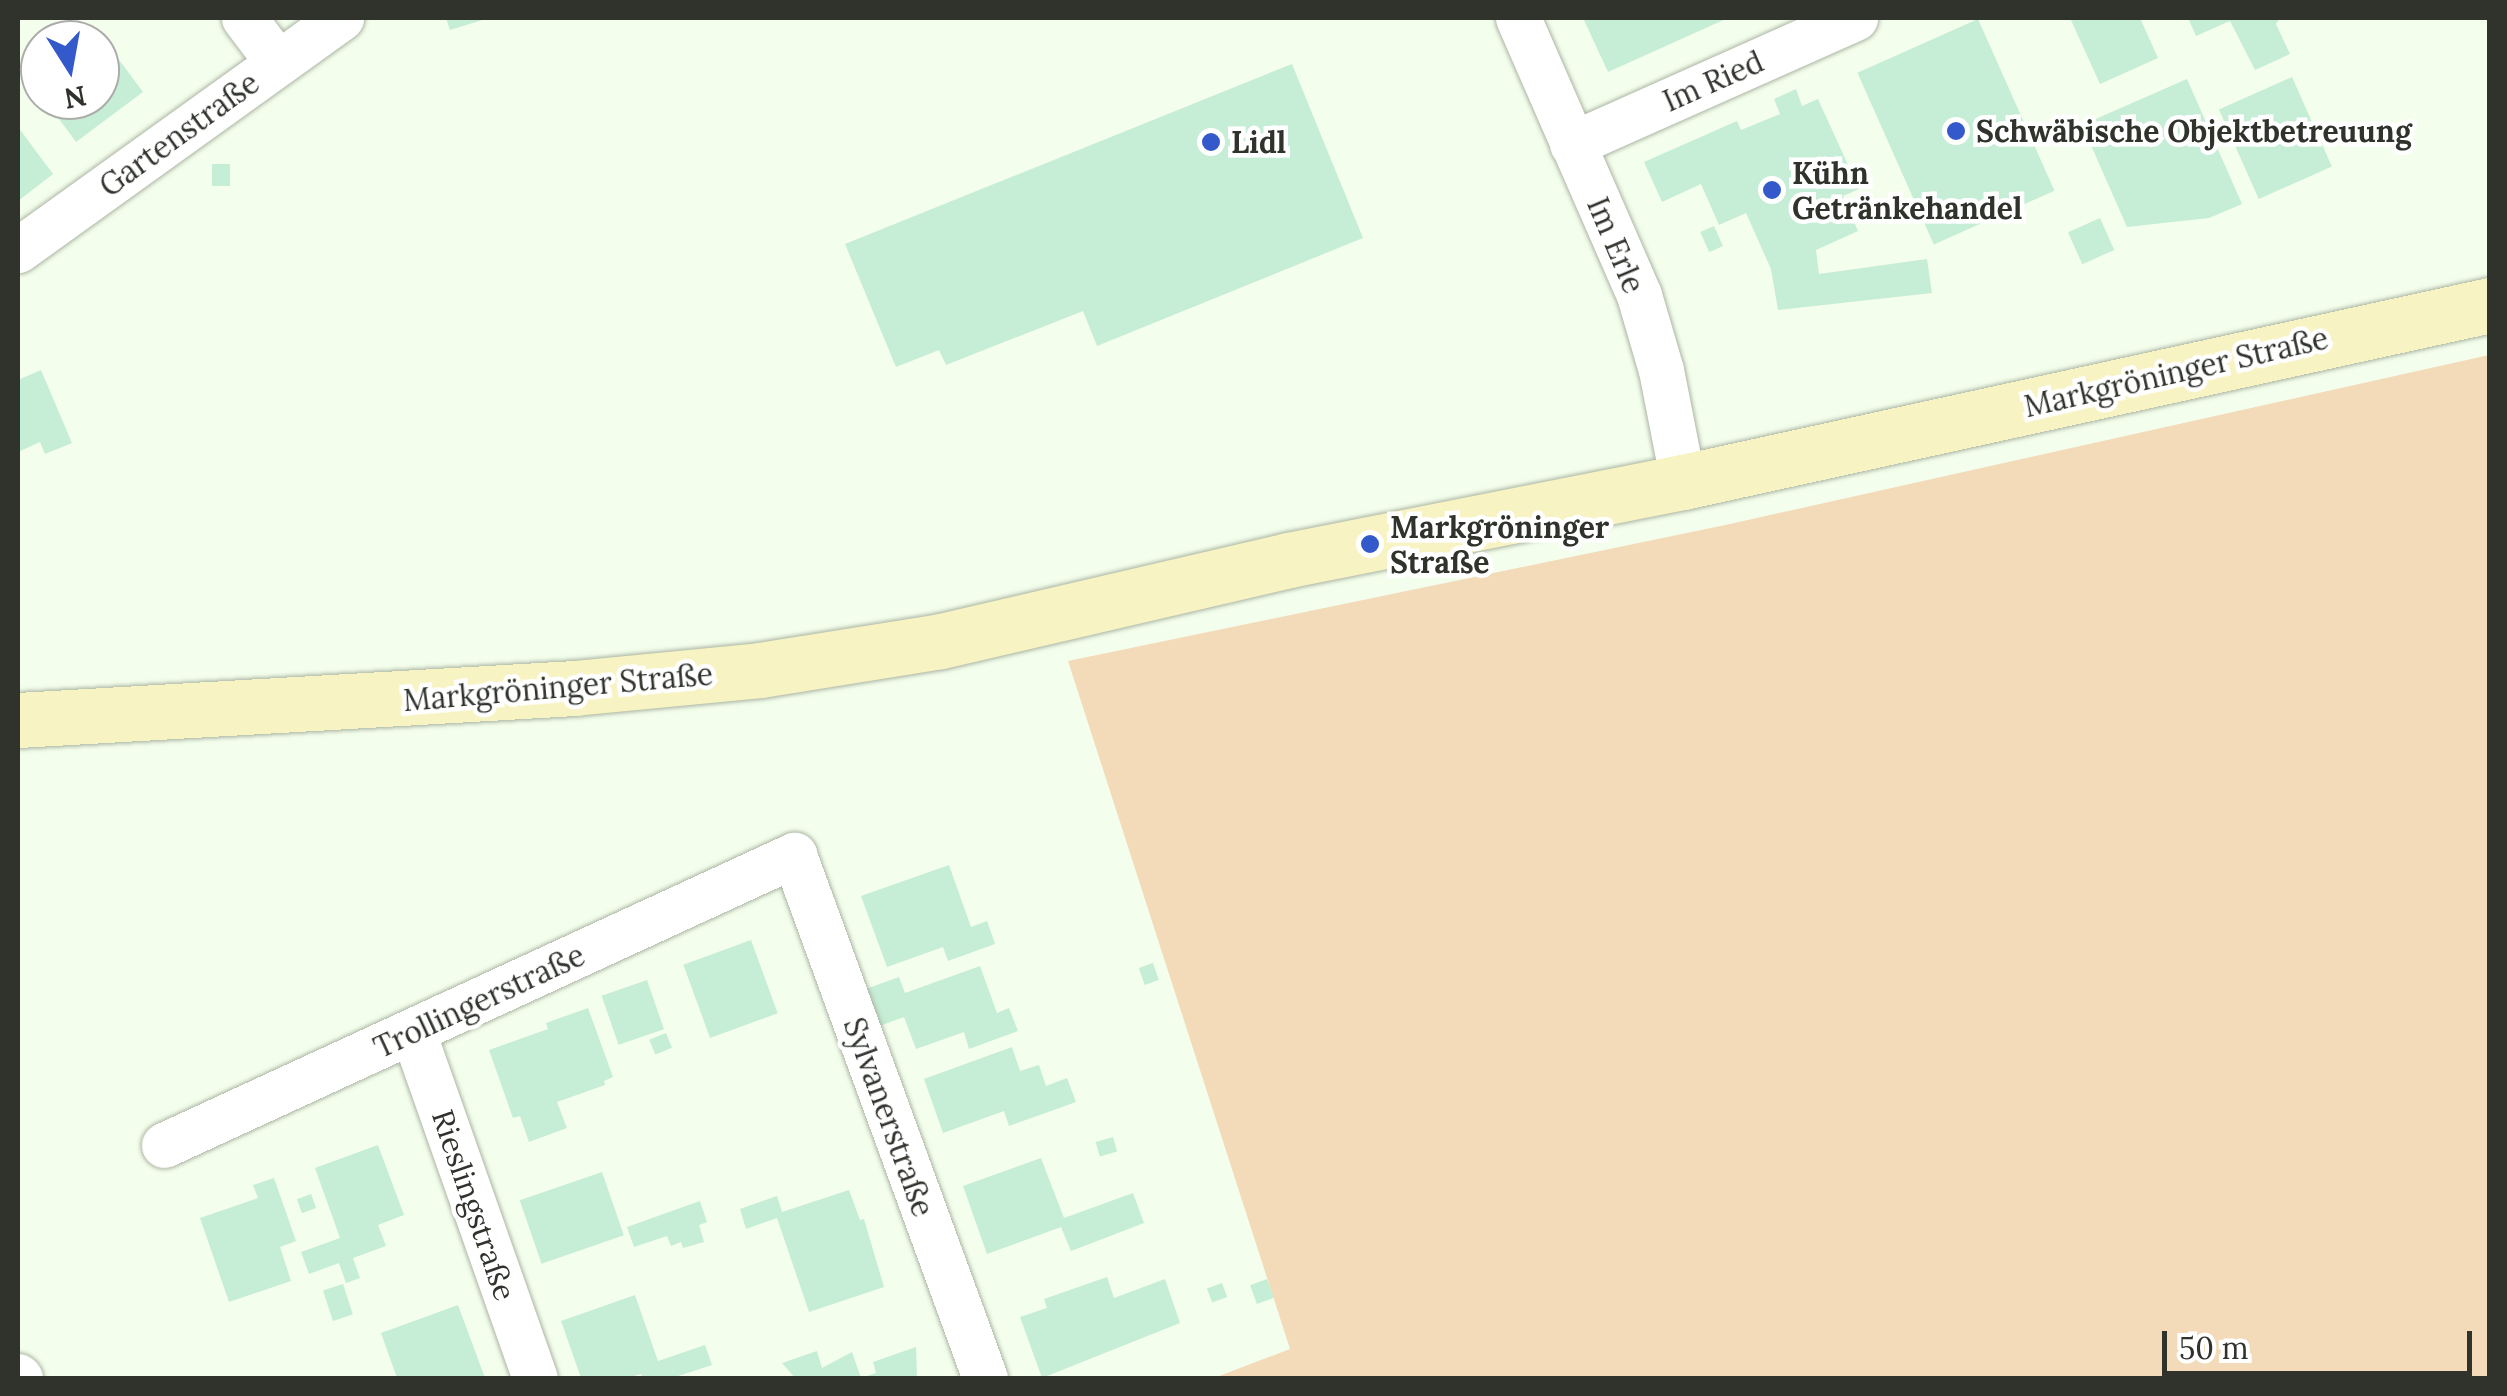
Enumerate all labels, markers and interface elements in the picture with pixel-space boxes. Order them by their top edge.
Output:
north arrow [20,20,120,120]
street label: Im Ried [1657,43,1769,119]
street label: Gartenstraße [92,64,266,204]
text: N [61,78,89,117]
place label: Schwäbische Objektbetreuung [1976,113,2412,149]
marker: Schwäbische Objektbetreuung [1945,120,1967,142]
place label: Lidl [1231,124,1286,160]
marker: Lidl [1200,131,1222,153]
place label: Kühn Getränkehandel [1792,155,2022,226]
marker: Kühn Getränkehandel [1761,179,1783,201]
street label: Im Erle [1580,192,1652,298]
street label: Markgröninger Straße [2021,320,2331,424]
place label: Markgröninger Straße [1390,509,1609,580]
marker: Markgröninger Straße [1359,533,1381,555]
street label: Markgröninger Straße [402,656,714,718]
street label: Trollingerstraße [368,936,590,1066]
street label: Sylvanerstraße [836,1013,942,1221]
street label: Rieslingstraße [425,1105,523,1305]
scale bar [2167,1311,2477,1373]
text: 50 m [2179,1329,2249,1367]

